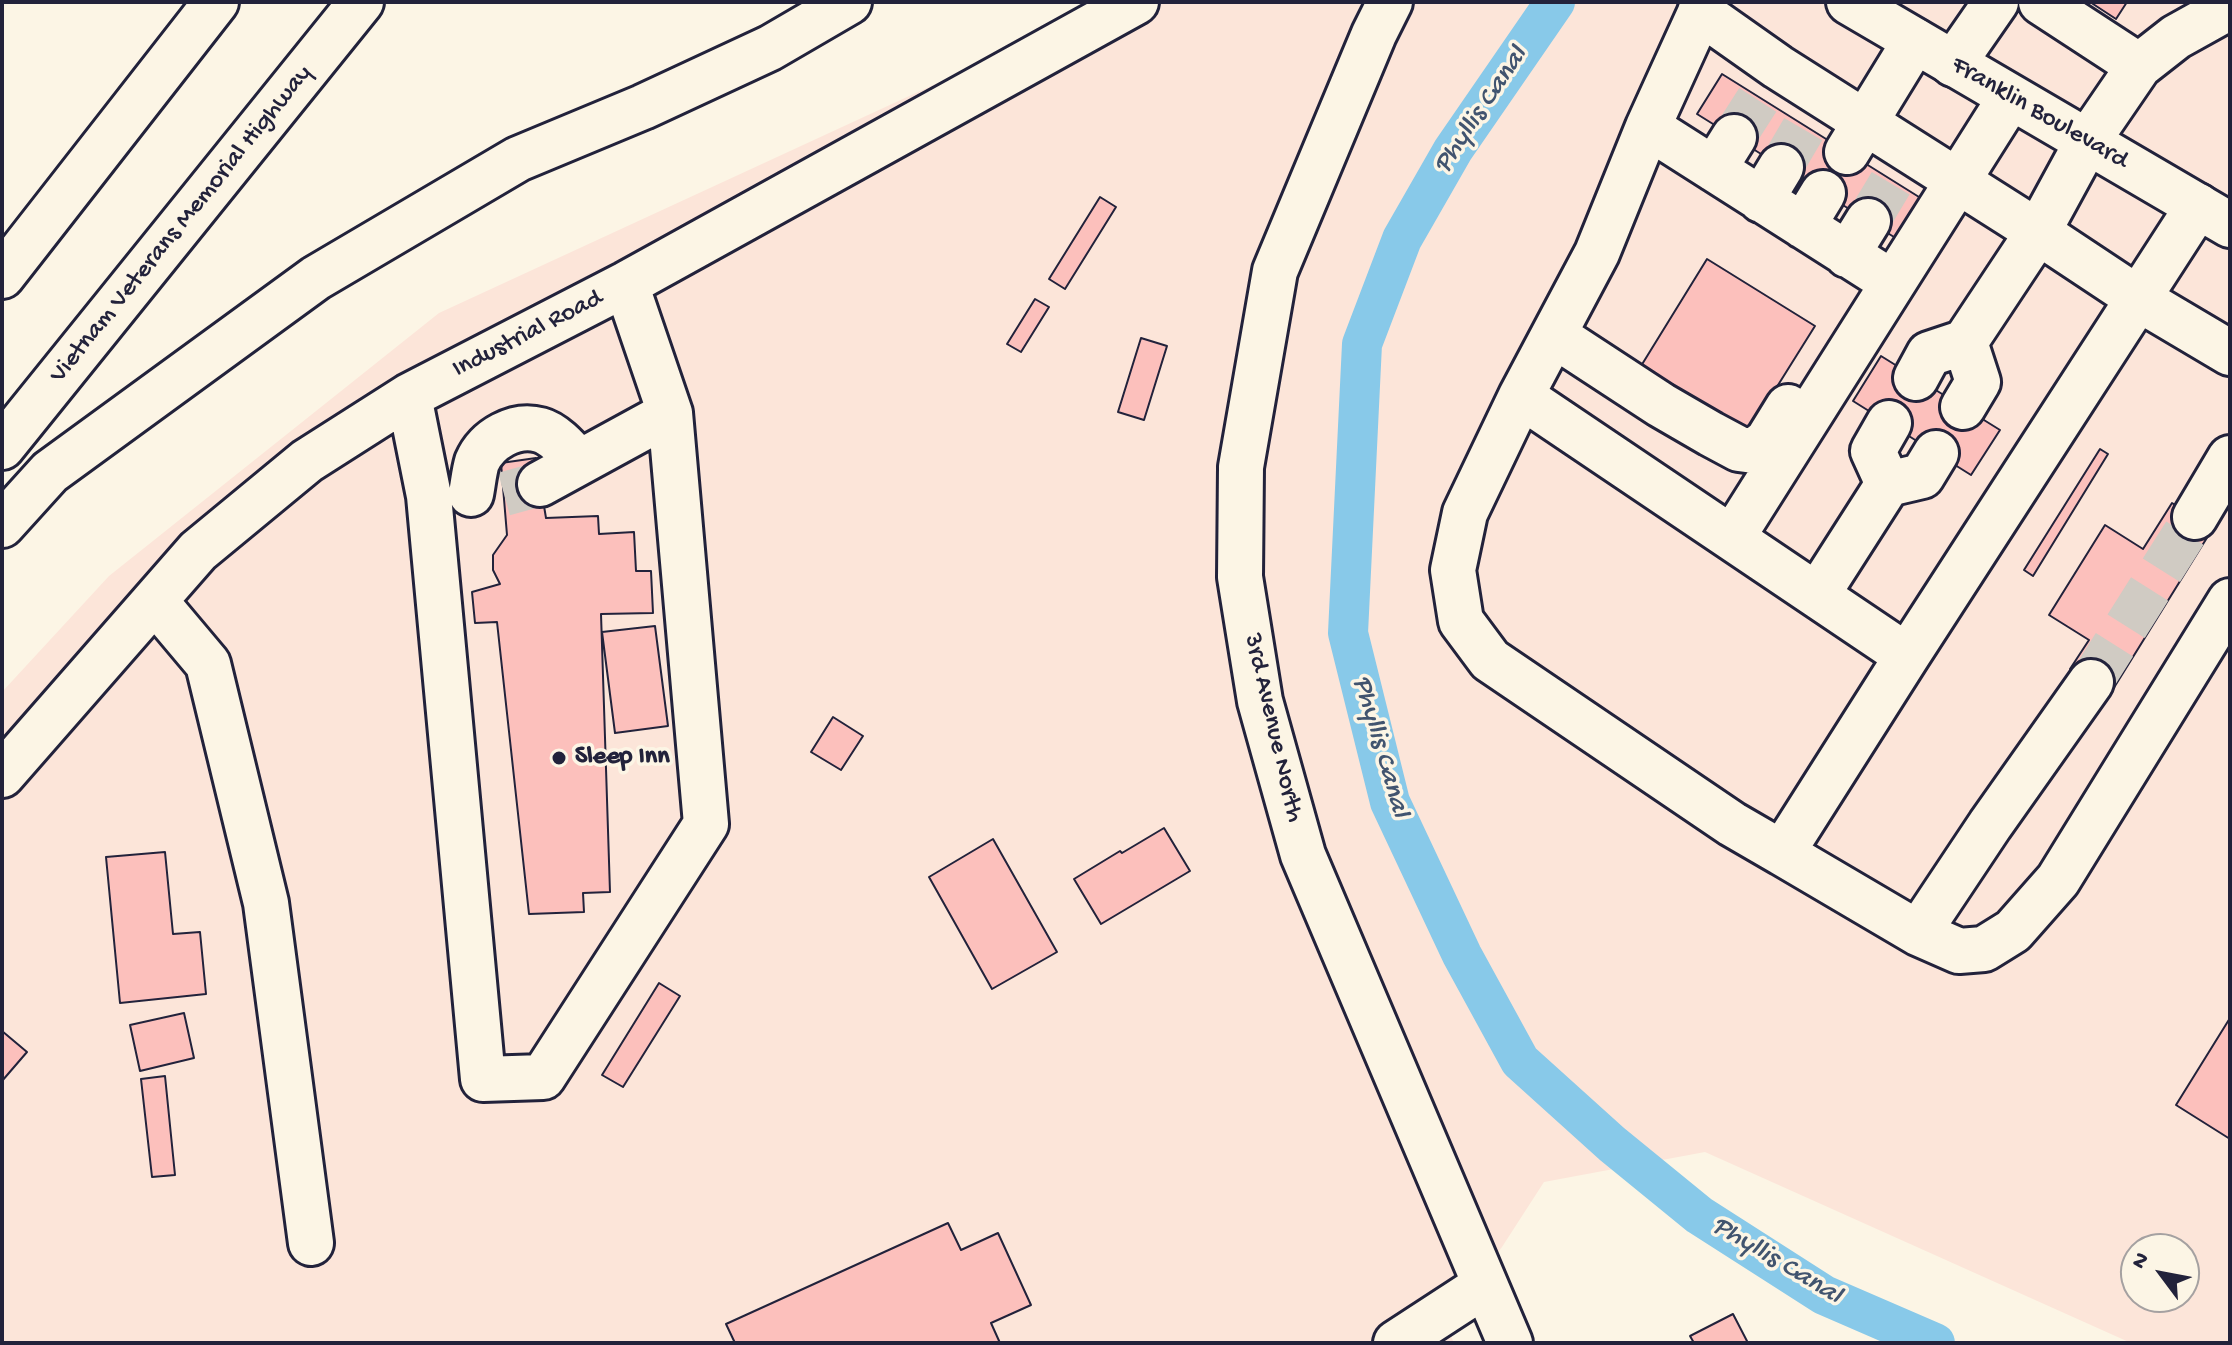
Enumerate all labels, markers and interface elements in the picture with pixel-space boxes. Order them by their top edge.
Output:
water label: Phyllis Canal [1427,41,1537,181]
street label: Franklin Boulevard [1945,51,2133,177]
street label: Vietnam Veterans Memorial Highway [44,60,320,390]
street label: Industrial Road [448,284,608,386]
street label: 3rd Avenue North [1235,631,1309,825]
water label: Phyllis Canal [1343,673,1415,821]
place label: Sleep Inn [575,742,670,774]
marker: Sleep Inn [550,749,568,767]
water label: Phyllis Canal [1705,1210,1847,1314]
north arrow [2120,1233,2200,1313]
text: N [2127,1248,2156,1274]

